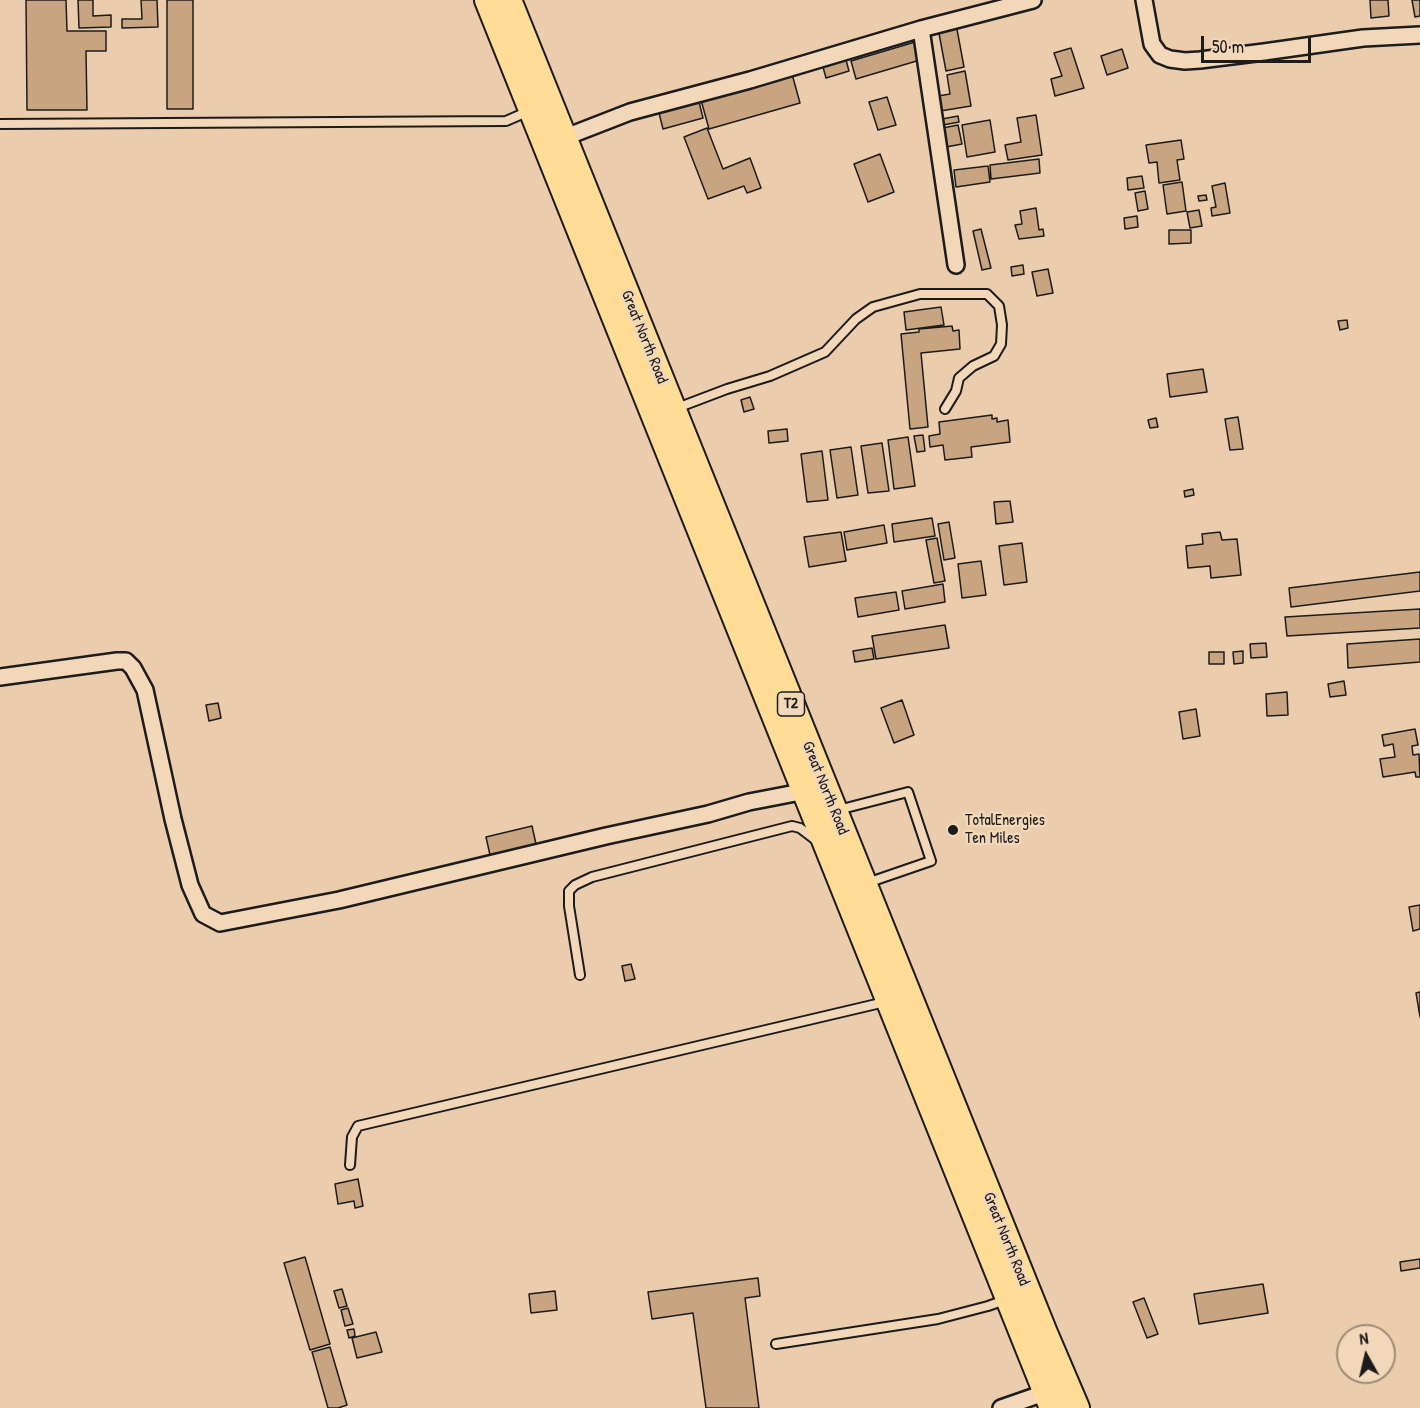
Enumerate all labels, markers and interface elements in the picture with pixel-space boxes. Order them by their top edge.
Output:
scale bar [1204,24,1314,62]
text: 50 m [1212,34,1244,59]
street label: Great North Road [617,288,671,386]
road number: T2 [778,692,804,716]
street label: Great North Road [798,739,852,837]
place label: TotalEnergies Ten Miles [965,811,1045,849]
marker: TotalEnergies Ten Miles [946,823,960,837]
street label: Great North Road [979,1190,1033,1288]
north arrow [1336,1324,1396,1384]
text: N [1358,1327,1370,1350]

